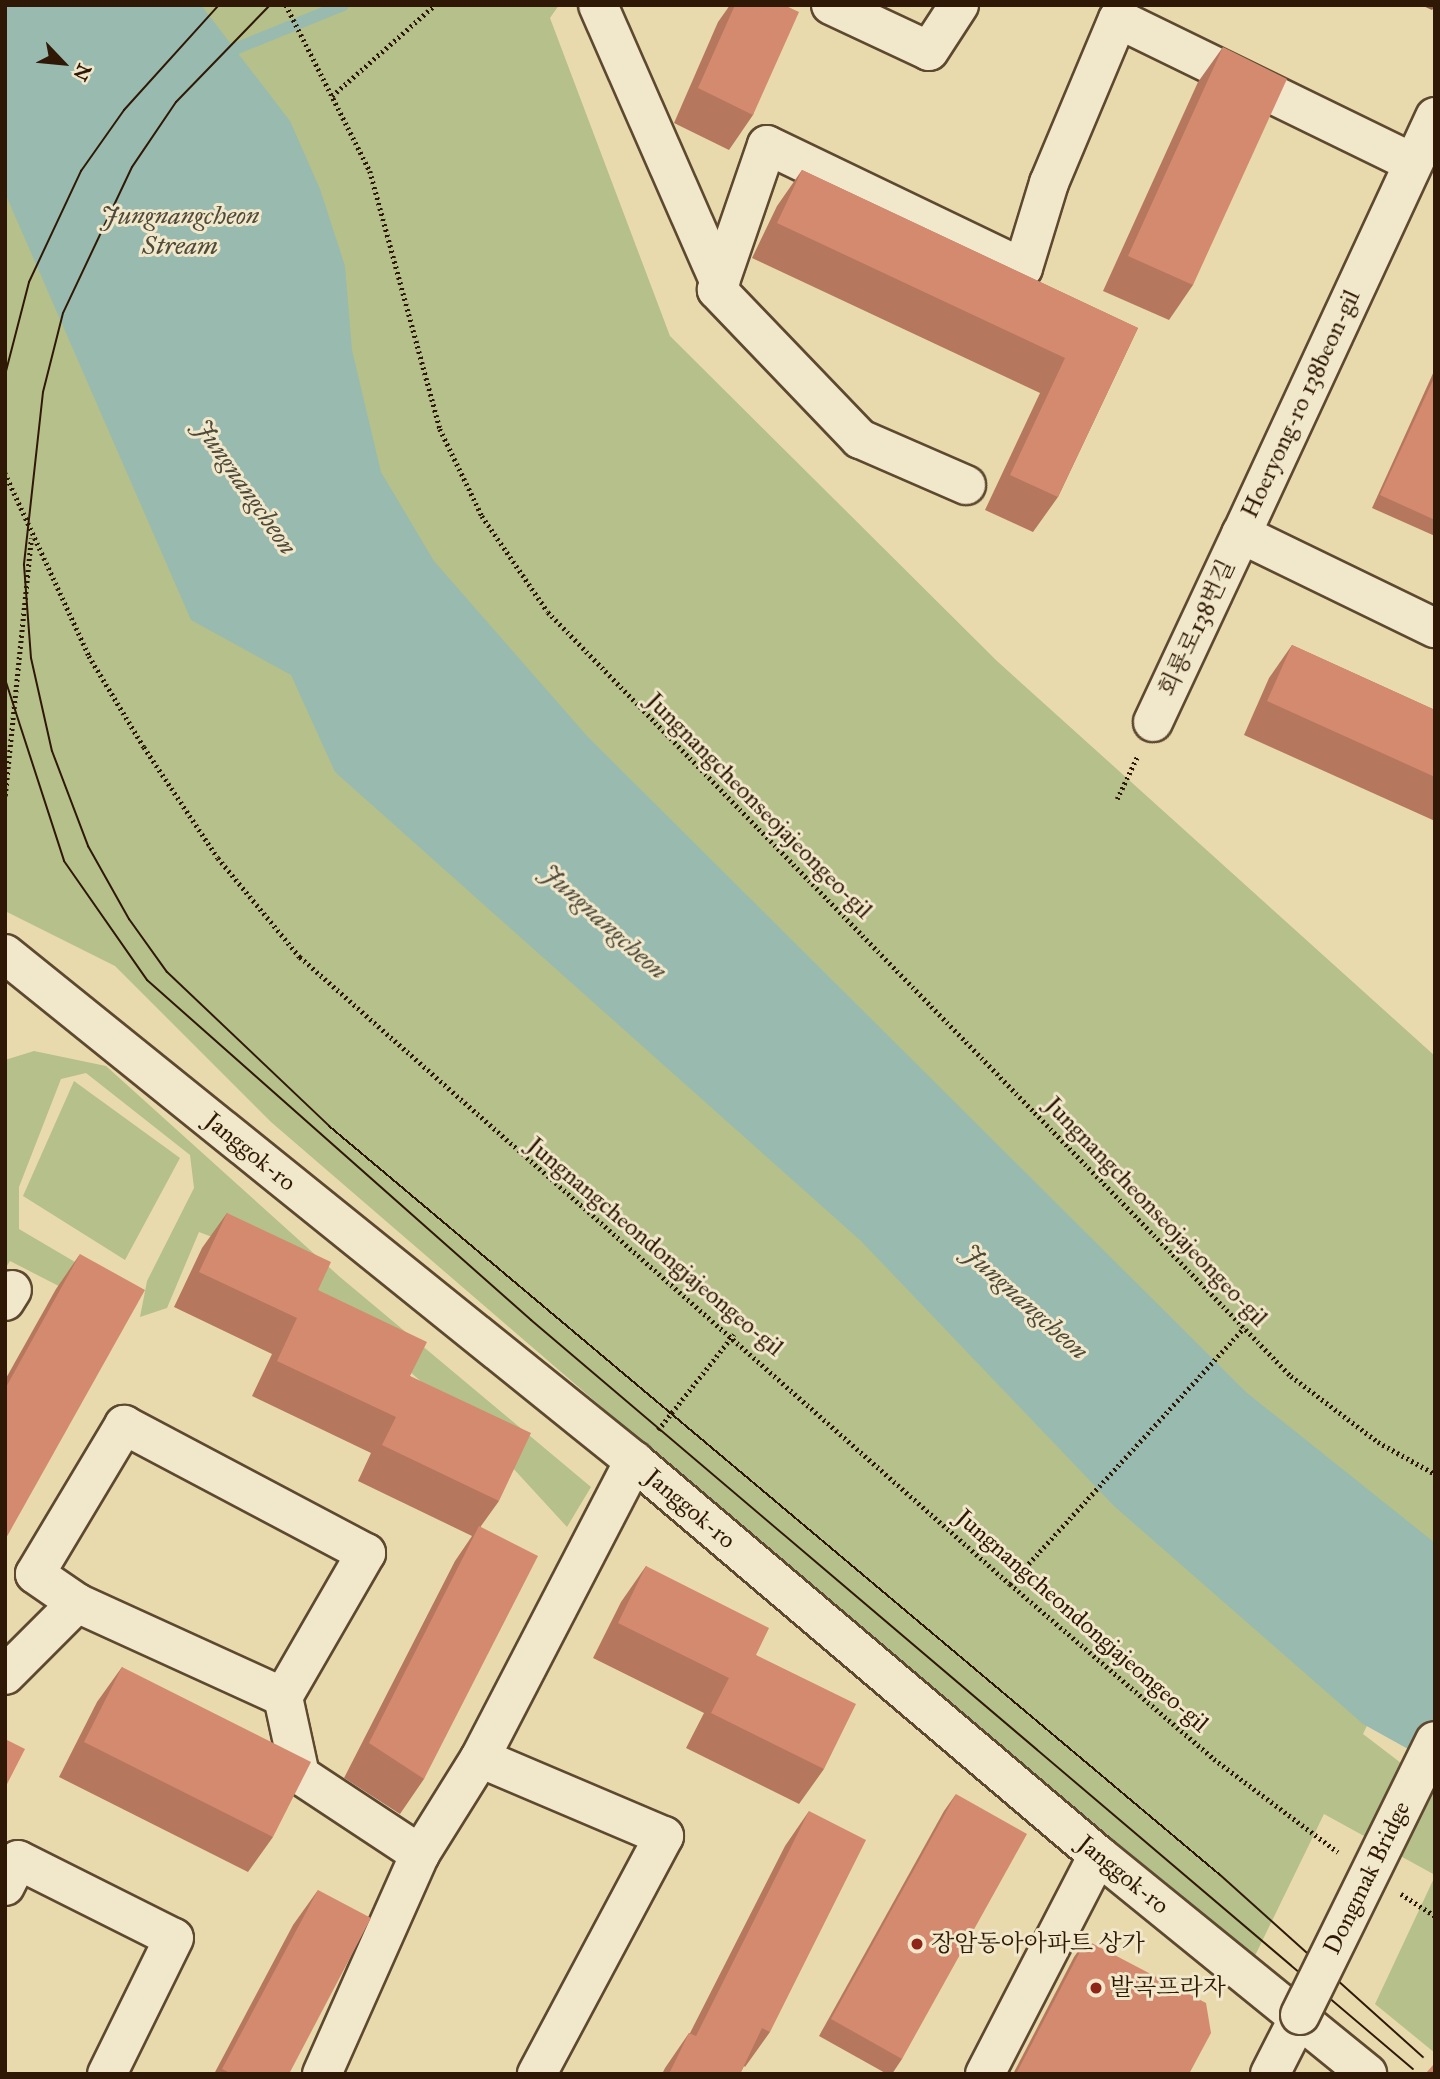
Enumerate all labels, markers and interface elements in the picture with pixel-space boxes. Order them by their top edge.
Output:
north arrow [28,28,98,98]
text: N [68,60,96,85]
water label: Jungnangcheon Stream [101,200,259,262]
street label: Hoeryong-ro 138beon-gil [1235,285,1367,523]
water label: Jungnangcheon [187,413,303,561]
street label: 회룡로138번길 [1153,555,1241,701]
street label: Jungnangcheonseojajeongeo-gil [640,687,878,925]
water label: Jungnangcheon [535,857,673,987]
street label: Jungnangcheonseojajeongeo-gil [1039,1091,1273,1333]
street label: Janggok-ro [199,1107,301,1197]
street label: Jungnangcheondongjajeongeo-gil [521,1131,789,1363]
water label: Jungnangcheon [956,1237,1094,1367]
street label: Janggok-ro [639,1463,741,1555]
street label: Jungnangcheondongjajeongeo-gil [950,1503,1214,1739]
street label: Dongmak Bridge [1318,1797,1416,1959]
street label: Janggok-ro [1072,1830,1174,1920]
place label: 장암동아아파트 상가 [931,1930,1145,1958]
marker: 장암동아아파트 상가 [909,1936,925,1952]
place label: 발곡프라자 [1110,1974,1226,2002]
marker: 발곡프라자 [1088,1980,1104,1996]

